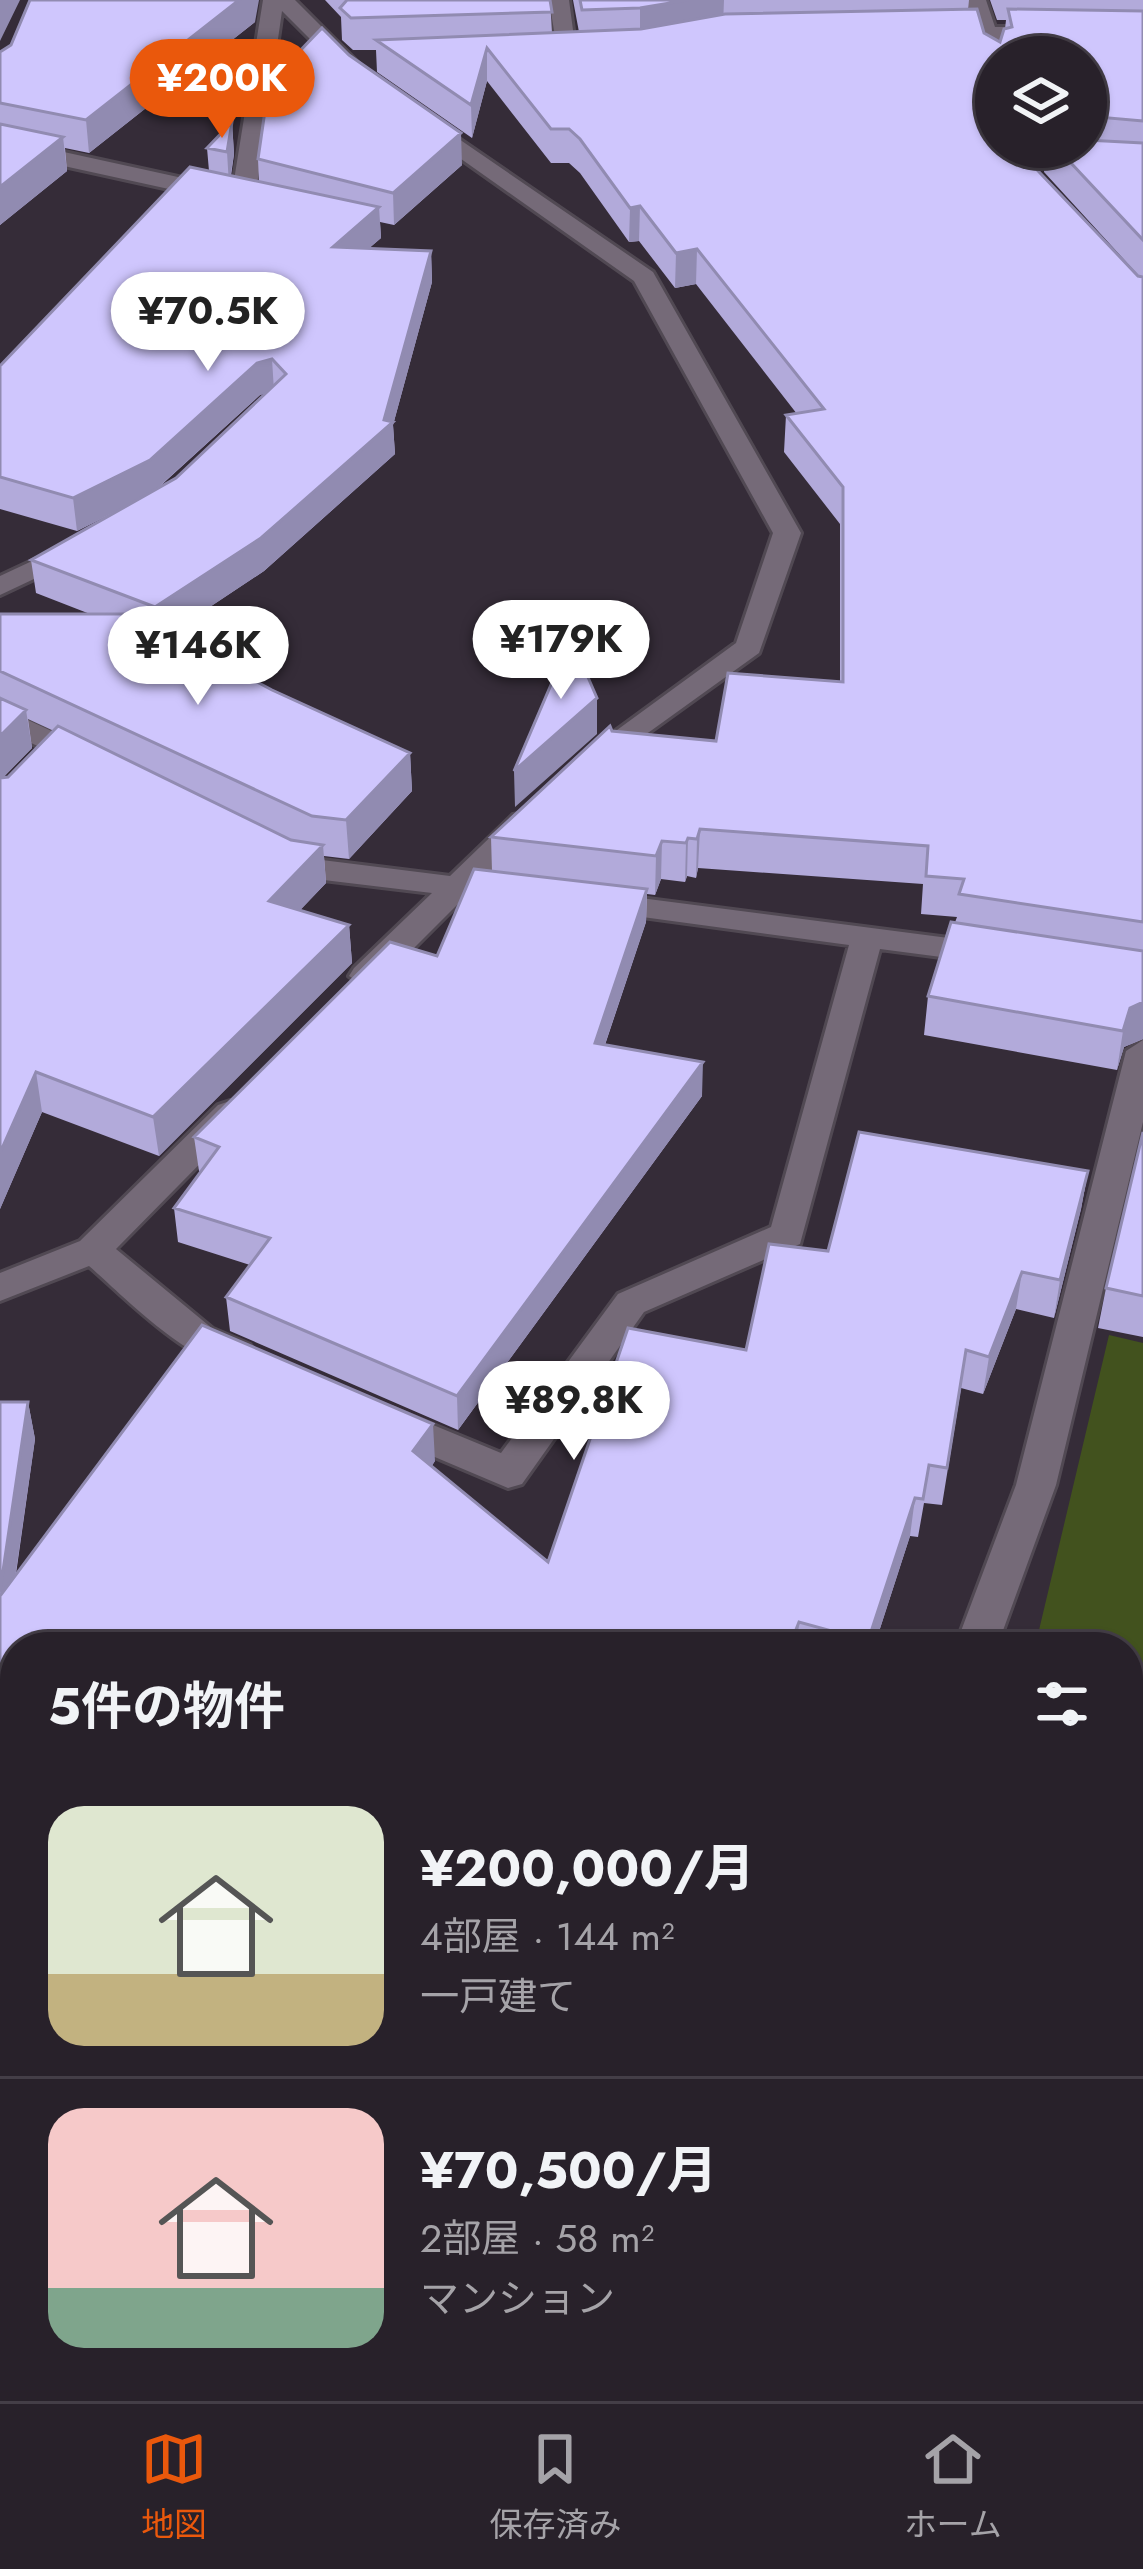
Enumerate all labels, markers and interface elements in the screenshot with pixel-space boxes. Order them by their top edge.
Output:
map controls [975,36,1107,168]
button: layers [975,36,1107,168]
pin: ¥200K [138,39,306,141]
text: ¥200K [157,49,287,106]
pin: ¥70.5K [110,272,306,374]
text: ¥70.5K [138,282,278,339]
pin: ¥179K [477,600,645,702]
pin: ¥146K [114,606,282,708]
text: ¥179K [500,610,622,667]
text: ¥146K [135,616,261,673]
pin: ¥89.8K [476,1361,672,1463]
text: ¥89.8K [505,1371,643,1428]
text: 5件の物件 [48,1669,285,1743]
icon: filters [1029,1671,1095,1737]
text: ¥200,000/月 [420,1831,755,1905]
icon: home [144,1854,288,1998]
text: 4部屋 · 144 m² [420,1908,674,1965]
text: 一戸建て [420,1968,576,2025]
text: ¥70,500/月 [420,2133,718,2207]
icon: home [144,2156,288,2300]
text: 2部屋 · 58 m² [420,2210,654,2267]
text: マンション [420,2270,615,2327]
tab: 地図 [141,2426,207,2548]
tab: 保存済み [489,2426,621,2548]
tab: ホーム [904,2426,1002,2548]

